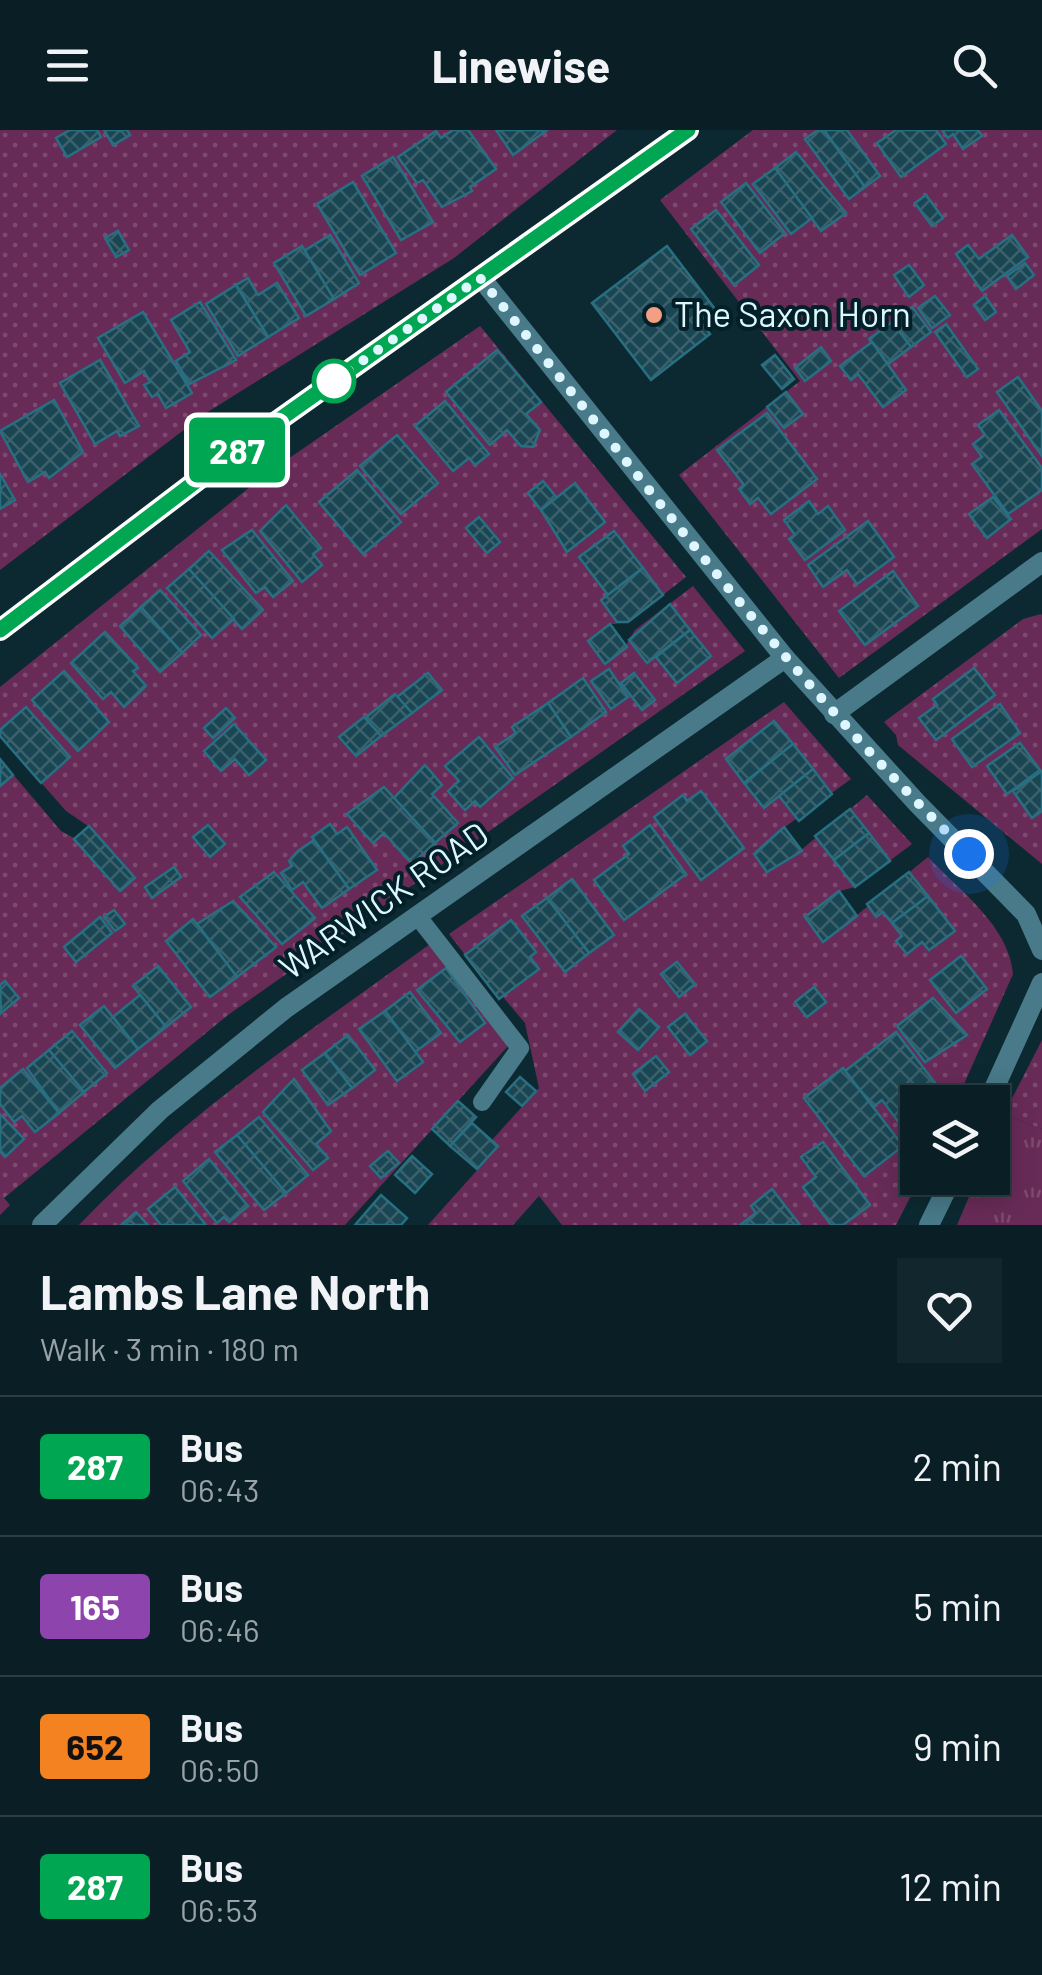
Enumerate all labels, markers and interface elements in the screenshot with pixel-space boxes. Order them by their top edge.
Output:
icon: menu [40,38,95,93]
text: Linewise [432,38,610,92]
icon: search [947,38,1002,93]
place label: The Saxon Horn [674,292,911,334]
marker: The Saxon Horn [643,304,665,326]
unlabelled marker [313,360,355,402]
line badge: 287 [180,418,294,482]
text: 287 [209,429,265,471]
street label: WARWICK ROAD [270,812,495,987]
your location [944,829,994,879]
map controls [900,1085,1010,1195]
button: layers [900,1085,1010,1195]
button: heart [897,1258,1002,1363]
text: Lambs Lane North [40,1262,430,1320]
text: Walk · 3 min · 180 m [40,1329,299,1367]
text: Bus [180,1424,243,1470]
text: 2 min [912,1443,1002,1489]
text: 287 [67,1445,123,1487]
text: 06:43 [180,1470,260,1508]
text: Bus [180,1564,243,1610]
text: 5 min [913,1583,1002,1629]
text: 165 [70,1585,120,1627]
text: 06:46 [180,1610,260,1648]
text: Bus [180,1704,243,1750]
text: 9 min [913,1723,1002,1769]
text: 652 [66,1725,124,1767]
text: 06:50 [180,1750,260,1788]
text: Bus [180,1844,243,1890]
text: 12 min [899,1863,1002,1909]
text: 287 [67,1865,123,1907]
text: 06:53 [180,1890,258,1928]

